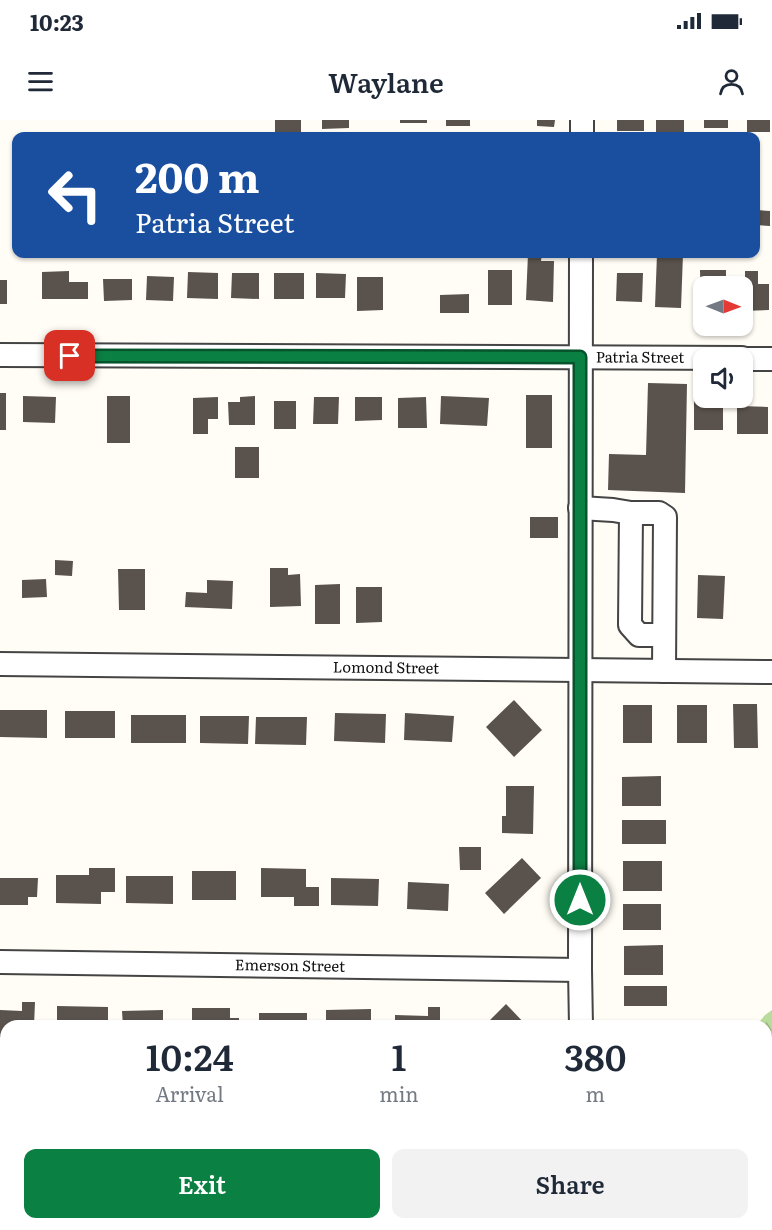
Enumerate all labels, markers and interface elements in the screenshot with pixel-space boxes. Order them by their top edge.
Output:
text: 10:23 [30,5,84,38]
text: Waylane [328,61,444,101]
icon: menu [24,65,57,98]
icon: person [715,65,748,98]
text: 200 m [135,144,260,206]
icon: left [36,156,114,234]
text: Patria Street [135,201,294,241]
north arrow [693,276,753,336]
map controls [693,276,753,408]
pin [44,330,95,381]
icon: arrive [53,339,86,372]
street label: Patria Street [596,344,684,368]
button: sound [693,348,753,408]
street label: Lomond Street [333,654,439,679]
position arrow [548,868,612,932]
street label: Emerson Street [235,952,345,977]
text: 10:24 [146,1029,234,1082]
text: 1 [392,1029,406,1082]
text: 380 [564,1029,626,1082]
text: Arrival [155,1078,224,1108]
text: min [379,1078,419,1108]
text: m [586,1078,605,1108]
button: Exit [24,1149,380,1218]
button: Share [392,1149,748,1218]

